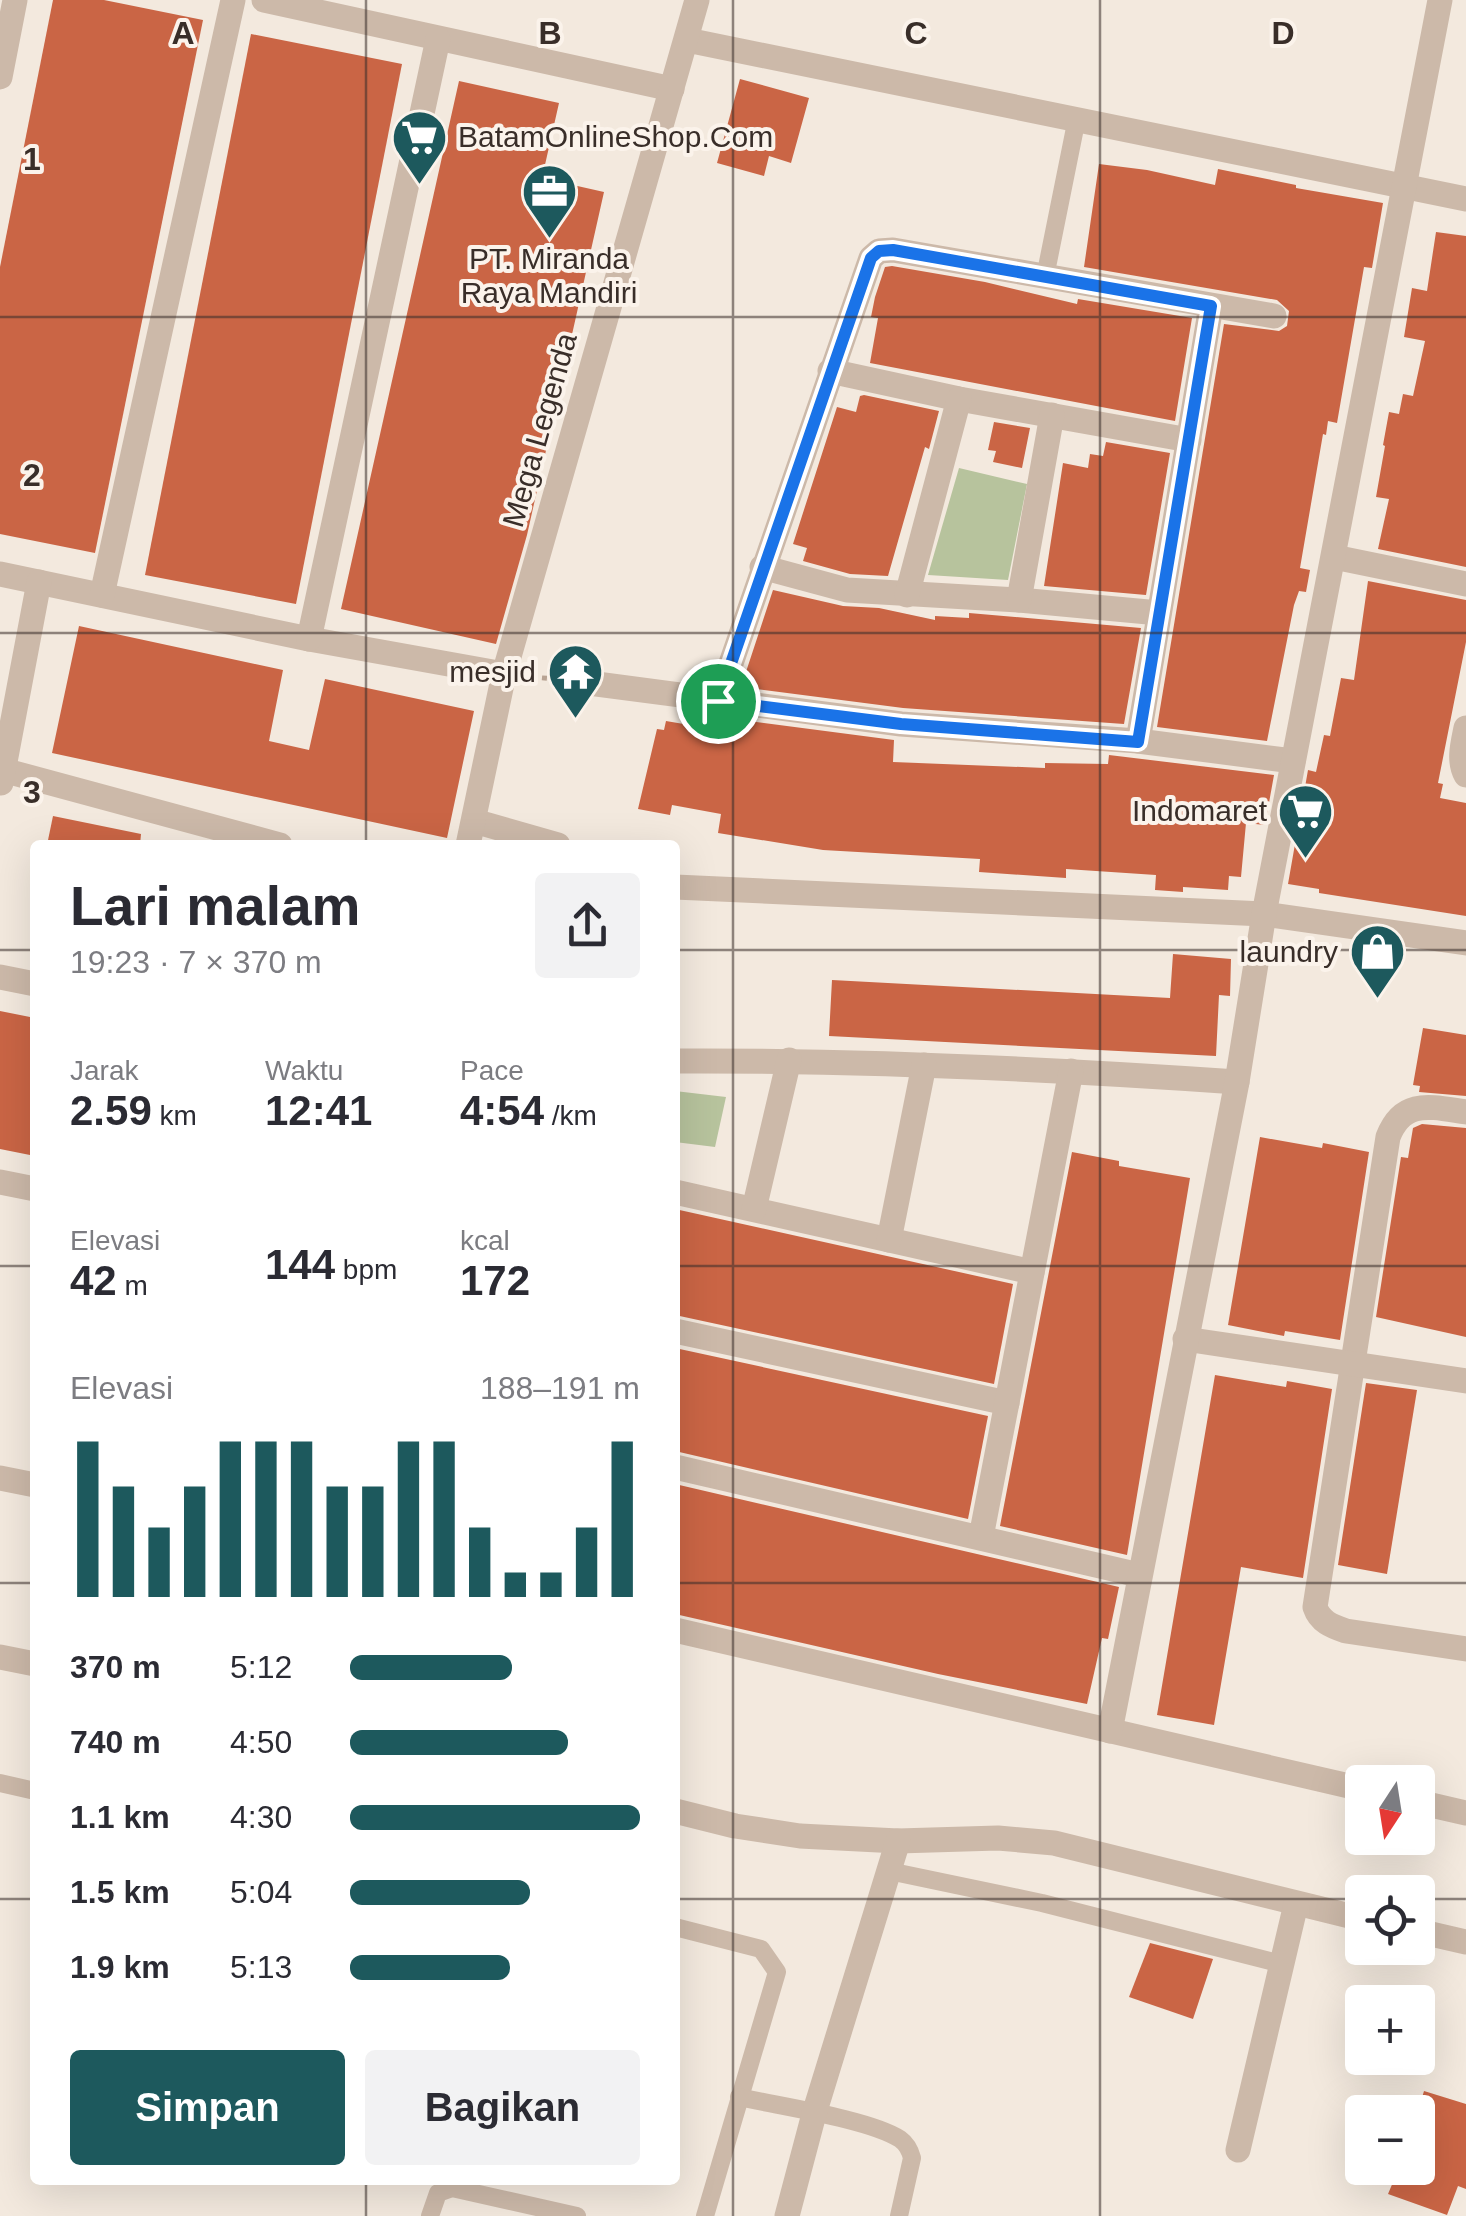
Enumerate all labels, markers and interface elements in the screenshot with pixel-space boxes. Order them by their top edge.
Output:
text: A [171,15,195,51]
text: B [538,15,562,51]
text: C [904,15,928,51]
text: D [1271,15,1295,51]
supermarket icon: BatamOnlineShop.Com [389,107,449,186]
place label: BatamOnlineShop.Com [458,120,773,153]
text: 1 [23,141,41,177]
office icon: PT. Miranda Raya Mandiri [519,161,579,240]
place label: PT. Miranda Raya Mandiri [461,242,637,309]
street label: Mega Legenda [496,329,583,531]
text: 2 [23,457,41,493]
temple icon: mesjid [545,642,605,721]
place label: mesjid [449,655,536,688]
pin [676,659,761,744]
icon: arrive [691,674,746,729]
text: 3 [23,774,41,810]
supermarket icon: Indomaret [1276,781,1336,860]
place label: Indomaret [1132,794,1268,827]
button: share [535,873,640,978]
text: Lari malam [70,875,360,937]
shop icon: laundry [1347,922,1407,1001]
place label: laundry [1240,935,1338,968]
text: 19:23 · 7 × 370 m [70,944,322,980]
text: Jarak [70,1055,138,1086]
text: Waktu [265,1055,343,1086]
text: Pace [460,1055,524,1086]
text: 2.59 [70,1087,152,1134]
text: 12:41 [265,1087,372,1134]
text: 4:54 [460,1087,544,1134]
text: km [152,1100,197,1131]
text: /km [544,1100,597,1131]
text: Elevasi [70,1225,160,1256]
text: kcal [460,1225,510,1256]
text: 144 [265,1241,335,1288]
text: bpm [335,1254,397,1285]
text: 42 [70,1257,117,1304]
text: 172 [460,1257,530,1304]
text: m [117,1270,148,1301]
text: Elevasi [70,1370,173,1406]
text: 188–191 m [480,1370,640,1406]
text: 370 m [70,1649,161,1685]
text: 5:12 [230,1649,292,1685]
text: 740 m [70,1724,161,1760]
text: 4:50 [230,1724,292,1760]
north arrow [1345,1765,1435,1855]
map controls [1345,1765,1435,2185]
text: 1.1 km [70,1799,170,1835]
text: 4:30 [230,1799,292,1835]
text: 1.5 km [70,1874,170,1910]
text: 5:04 [230,1874,292,1910]
button: locate [1345,1875,1435,1965]
text: 1.9 km [70,1949,170,1985]
text: 5:13 [230,1949,292,1985]
button: + [1345,1985,1435,2075]
button: Simpan [70,2050,345,2165]
button: Bagikan [365,2050,640,2165]
button: − [1345,2095,1435,2185]

